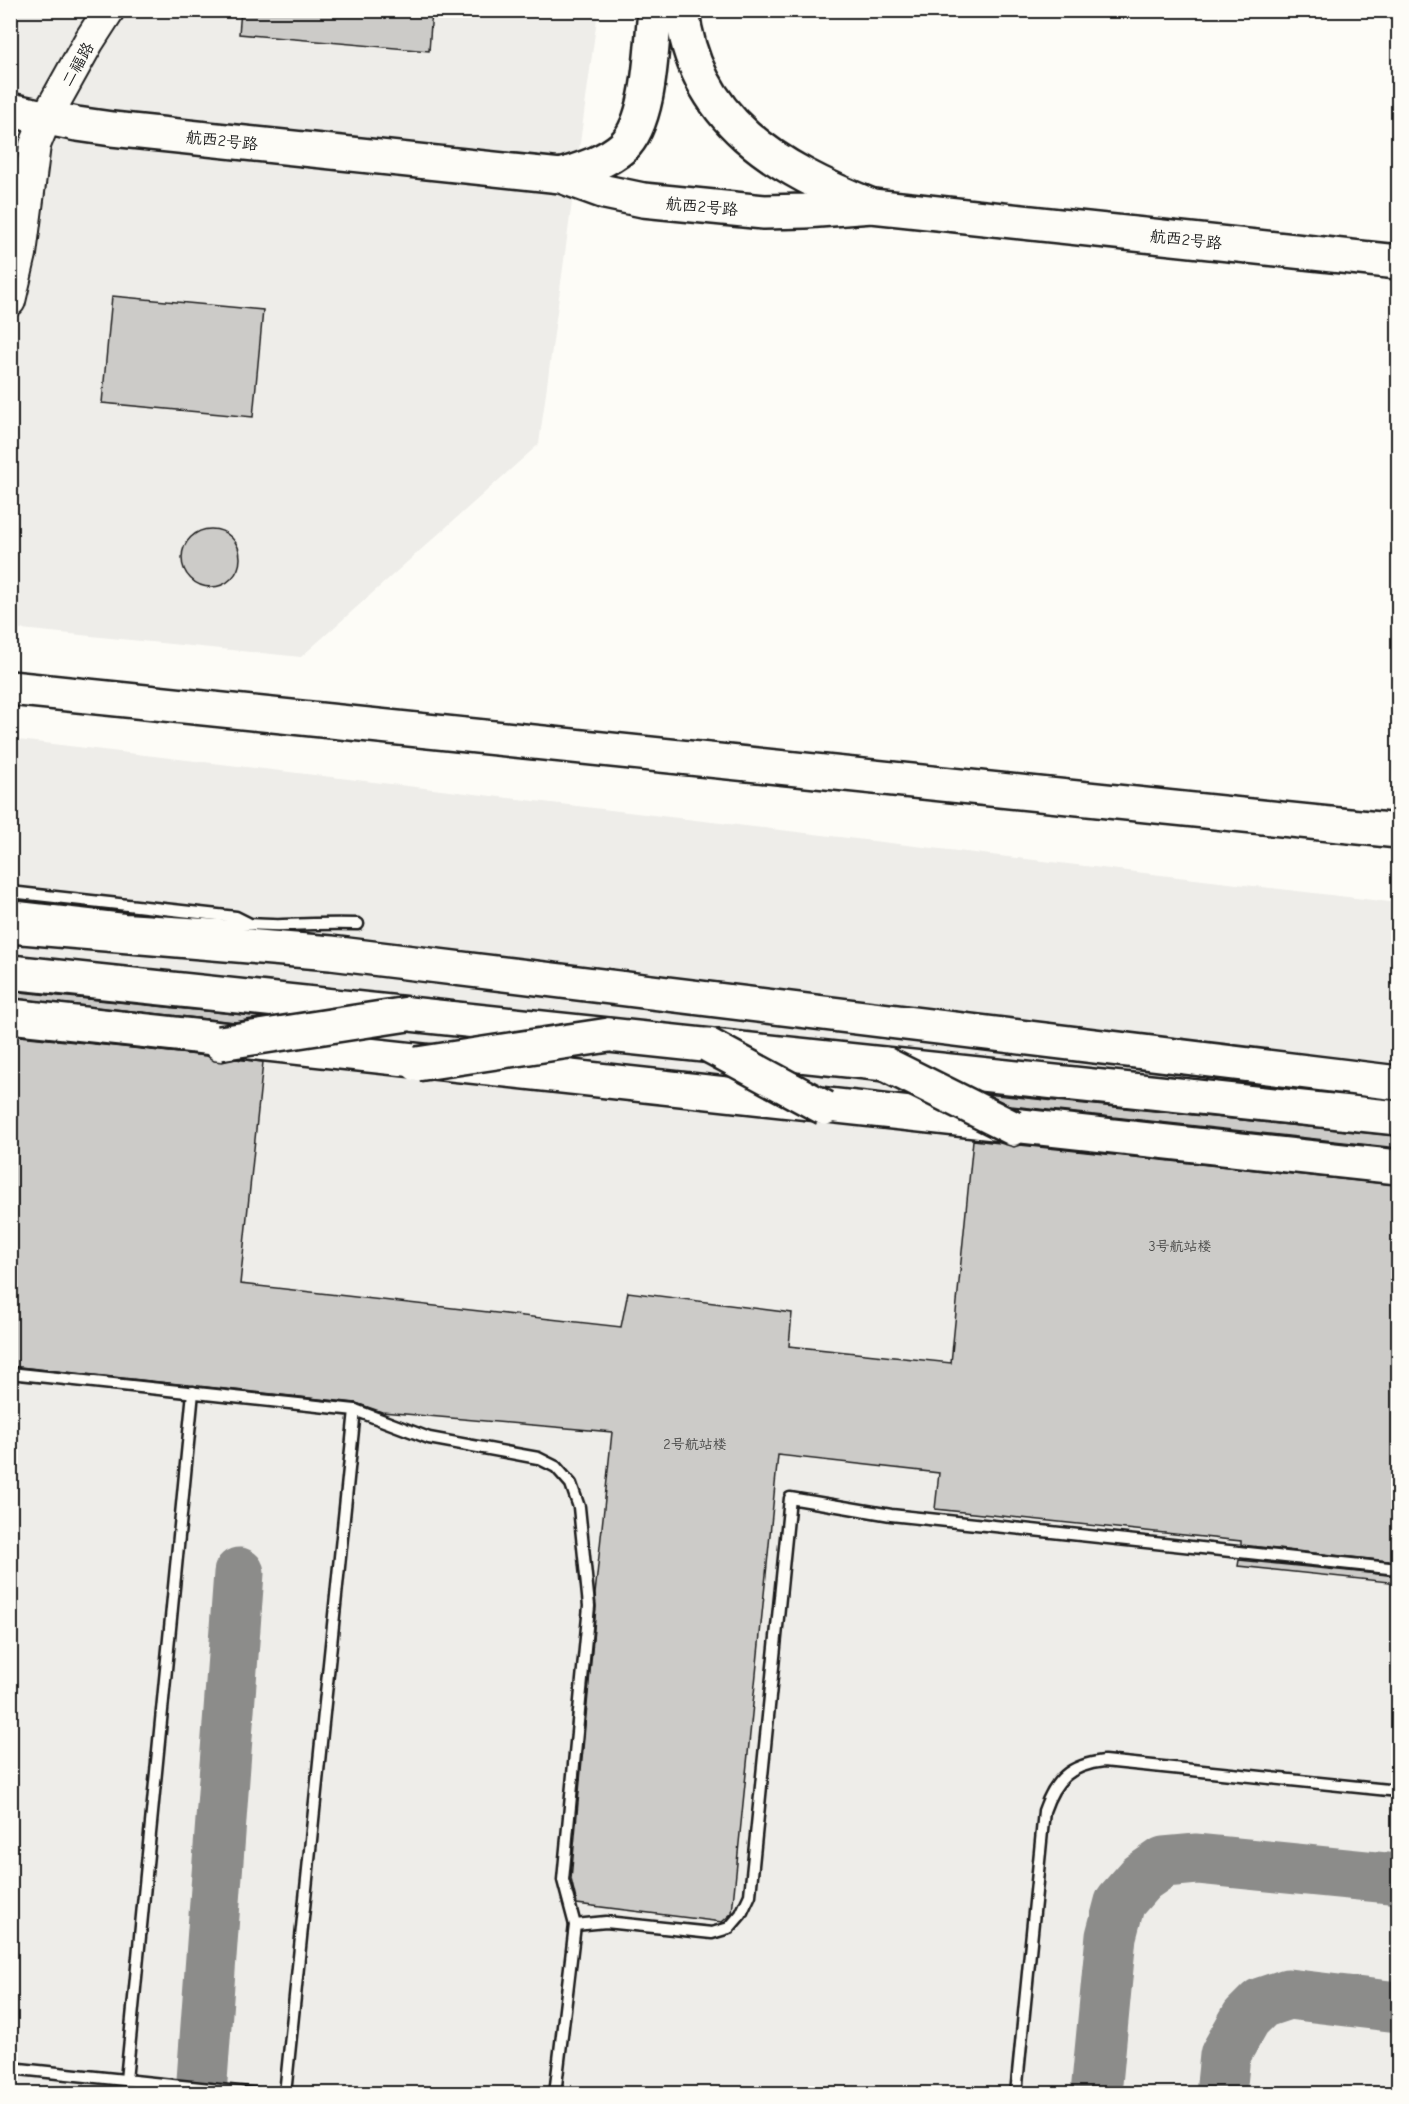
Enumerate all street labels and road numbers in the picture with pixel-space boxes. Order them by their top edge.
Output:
street label: 二福路 [58,39,98,90]
street label: 航西2号路 [185,128,259,154]
street label: 航西2号路 [665,195,739,219]
street label: 航西2号路 [1149,227,1223,253]

